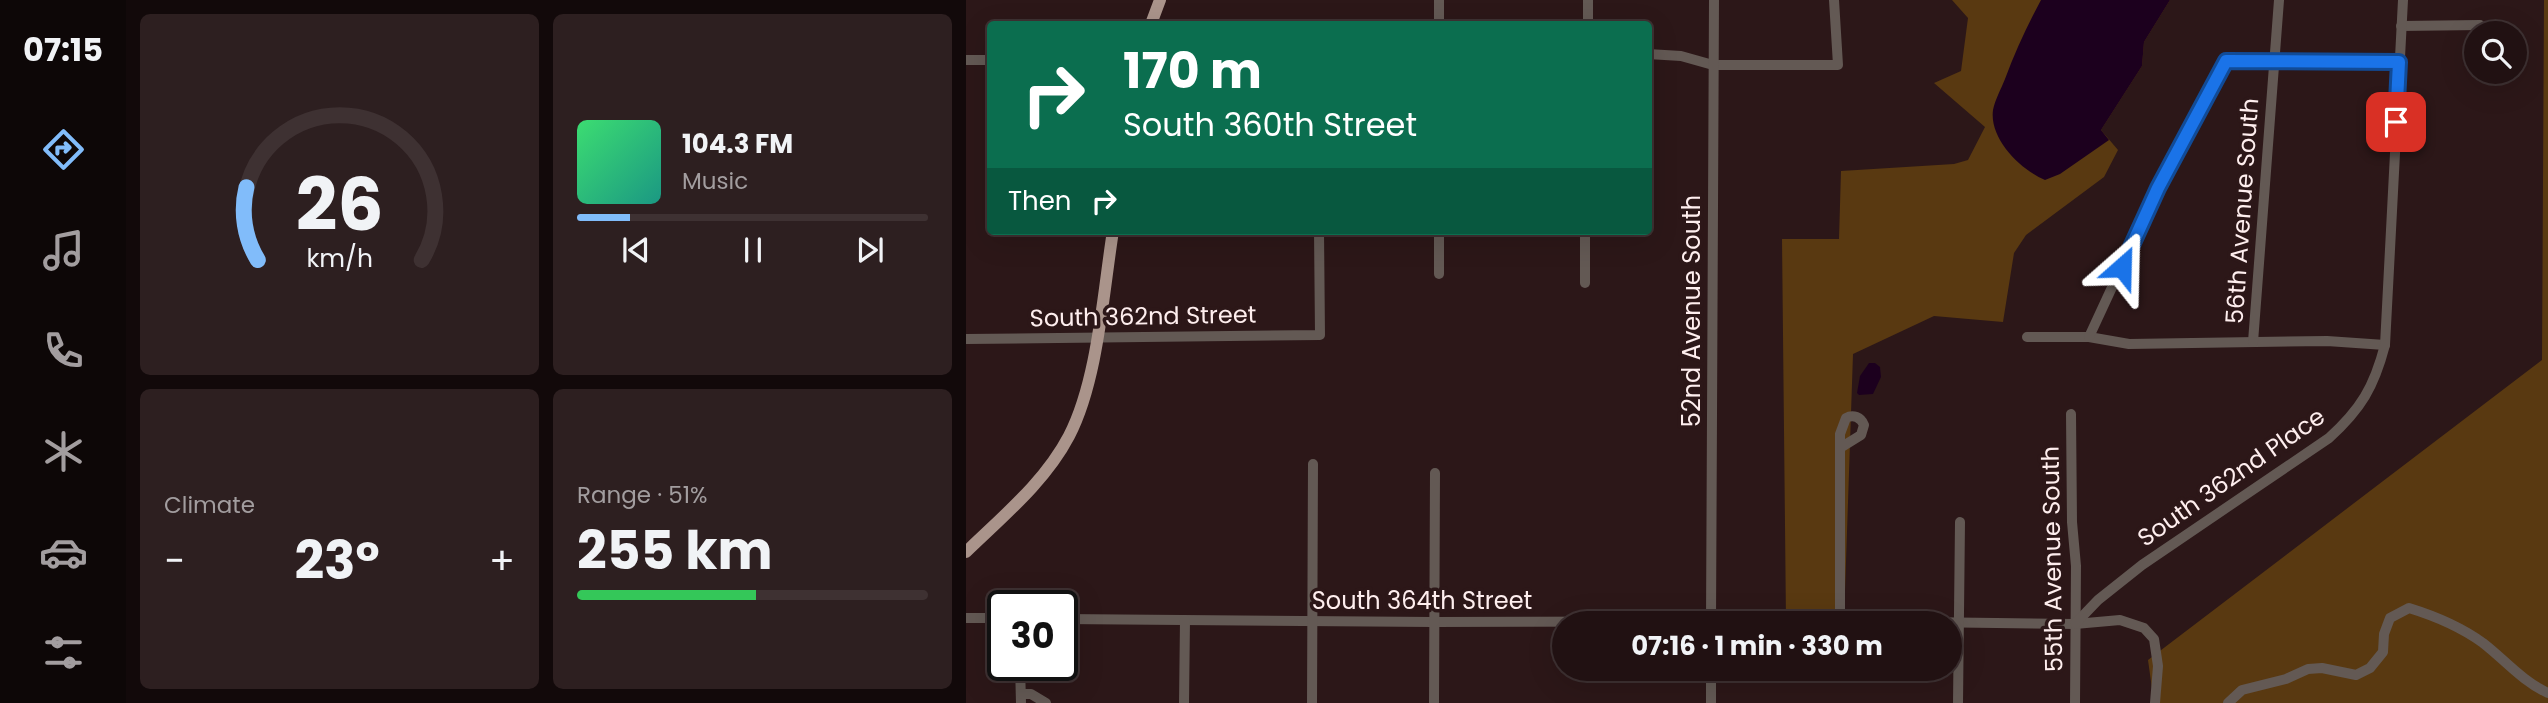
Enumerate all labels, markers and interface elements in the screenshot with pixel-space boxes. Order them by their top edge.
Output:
map controls [2464,21,2527,84]
button: search [2464,21,2527,84]
text: 07:15 [23,27,103,72]
text: 170 m [1123,37,1262,105]
icon: right [1008,49,1099,140]
pin [2366,92,2426,152]
street label: 56th Avenue South [2218,97,2266,325]
text: South 360th Street [1123,102,1417,147]
icon: arrive [2377,103,2415,141]
icon: directions [39,125,88,174]
text: 104.3 FM [682,126,793,162]
text: 26 [296,155,383,256]
text: Music [682,165,748,197]
icon: right [1085,182,1123,220]
text: Then [1008,183,1071,219]
street label: 52nd Avenue South [1675,195,1708,427]
icon: music [39,226,88,275]
position arrow [2085,230,2159,304]
icon: previous [617,231,655,269]
icon: pause [734,231,772,269]
icon: next [851,231,889,269]
text: km/h [306,241,373,276]
street label: South 362nd Street [1029,298,1257,334]
icon: phone [39,326,88,375]
street label: South 362nd Place [2131,400,2331,554]
icon: climate [39,427,88,476]
street label: 55th Avenue South [2034,446,2070,672]
text: Range · 51% [577,479,707,511]
text: Climate [164,489,255,521]
text: 255 km [577,514,773,587]
text: 23° [294,524,380,597]
icon: car [39,528,88,577]
text: − [164,534,185,587]
text: + [489,534,515,587]
street label: South 364th Street [1312,584,1532,617]
speed limit sign: 30 [987,590,1078,681]
icon: filters [39,628,88,677]
text: 07:16 · 1 min · 330 m [1631,628,1883,664]

